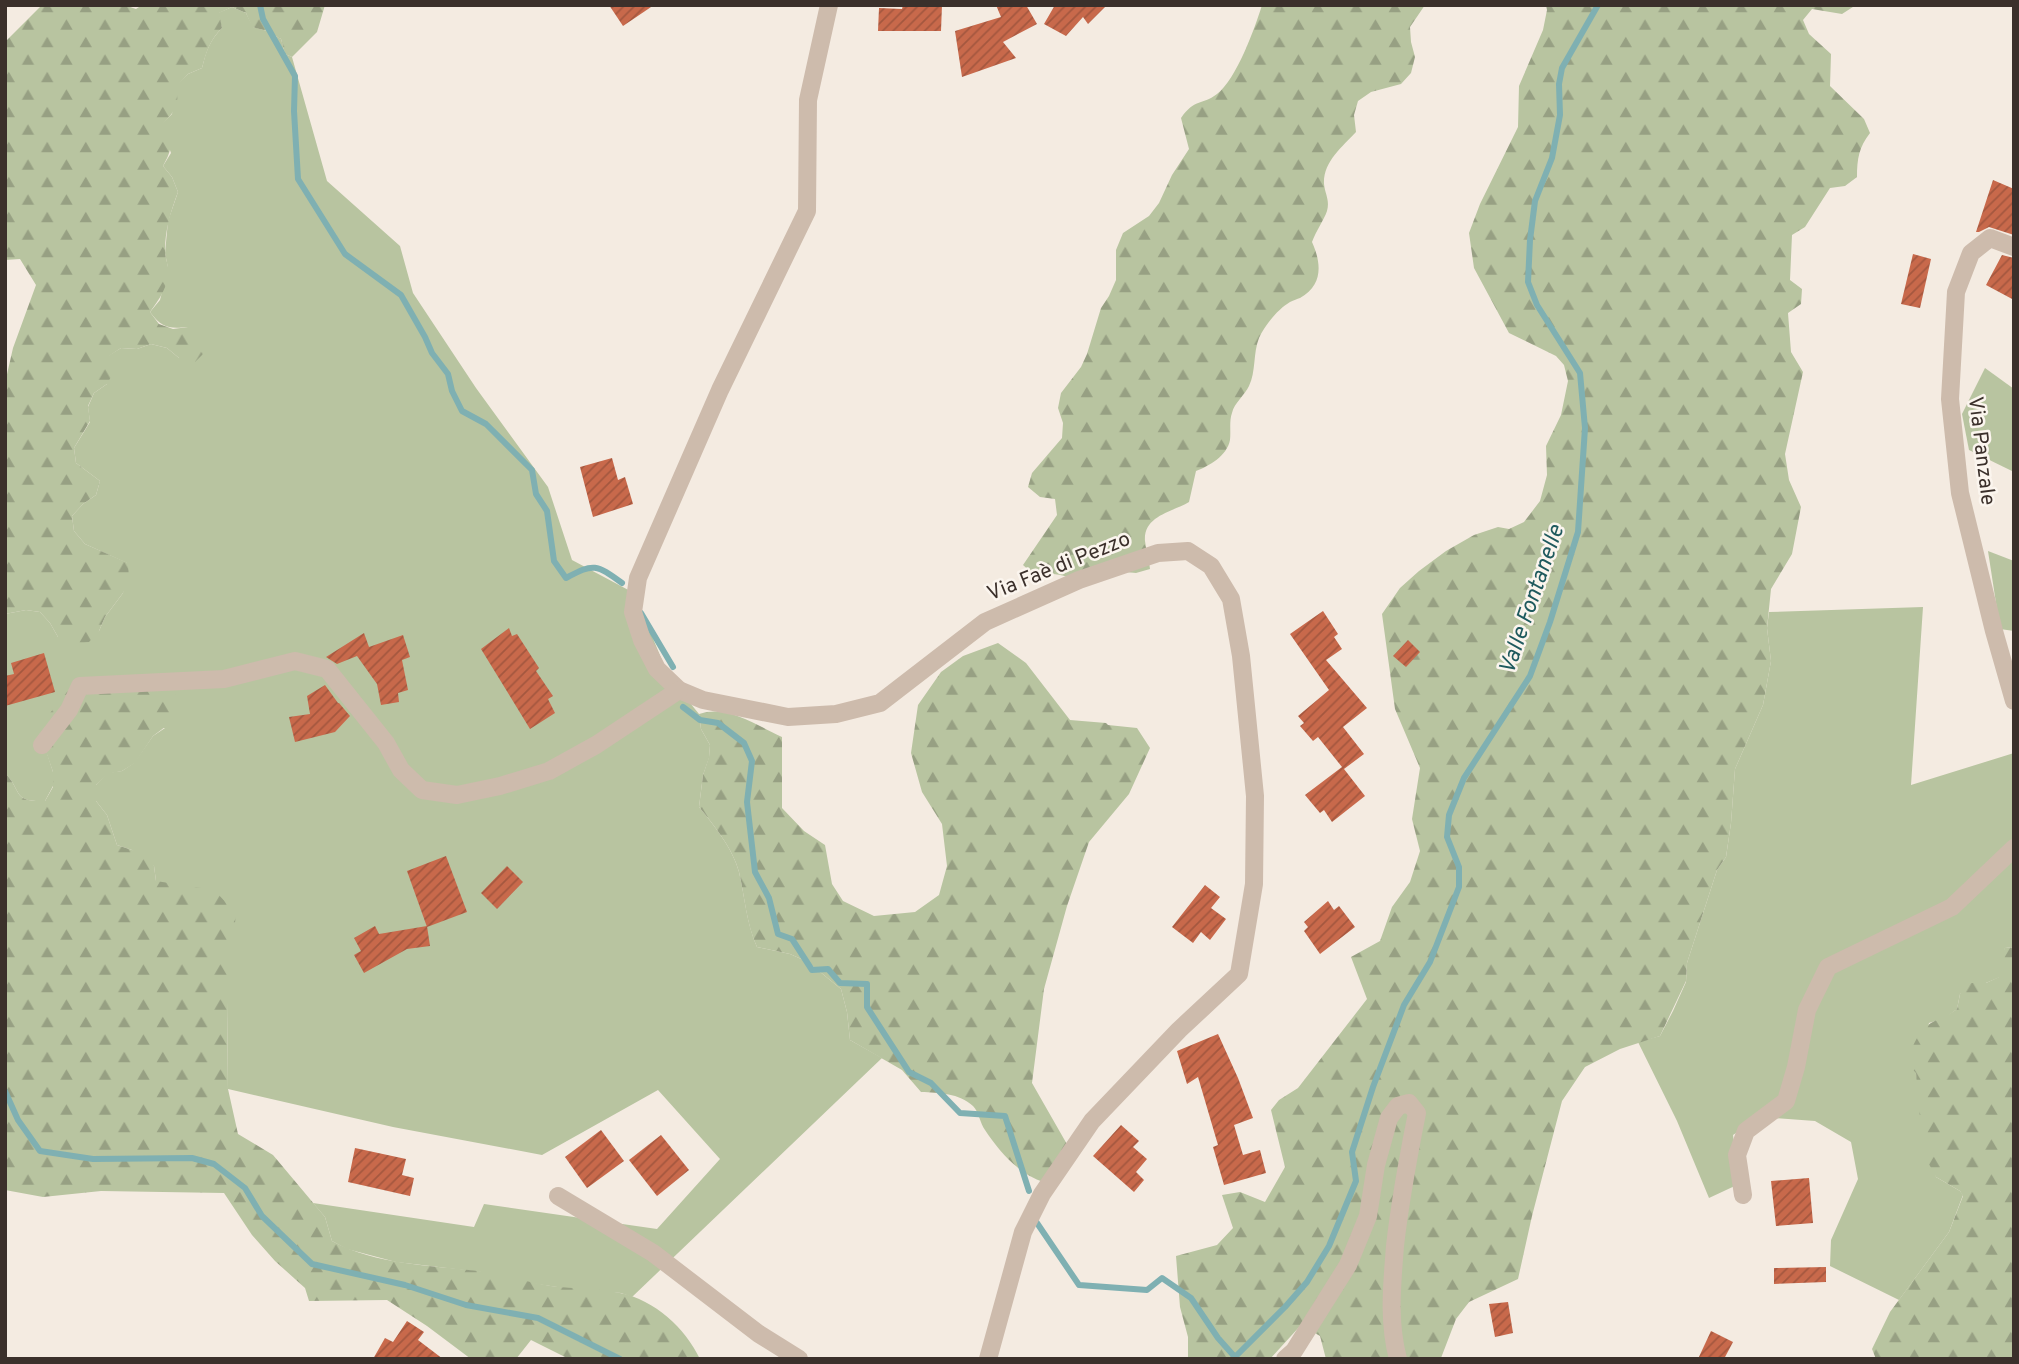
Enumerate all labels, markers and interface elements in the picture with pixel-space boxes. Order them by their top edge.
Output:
street label: Via Panzale [1961,395,2001,507]
water label: Valle Fontanelle [1494,520,1572,679]
street label: Via Faè di Pezzo [983,526,1135,608]

